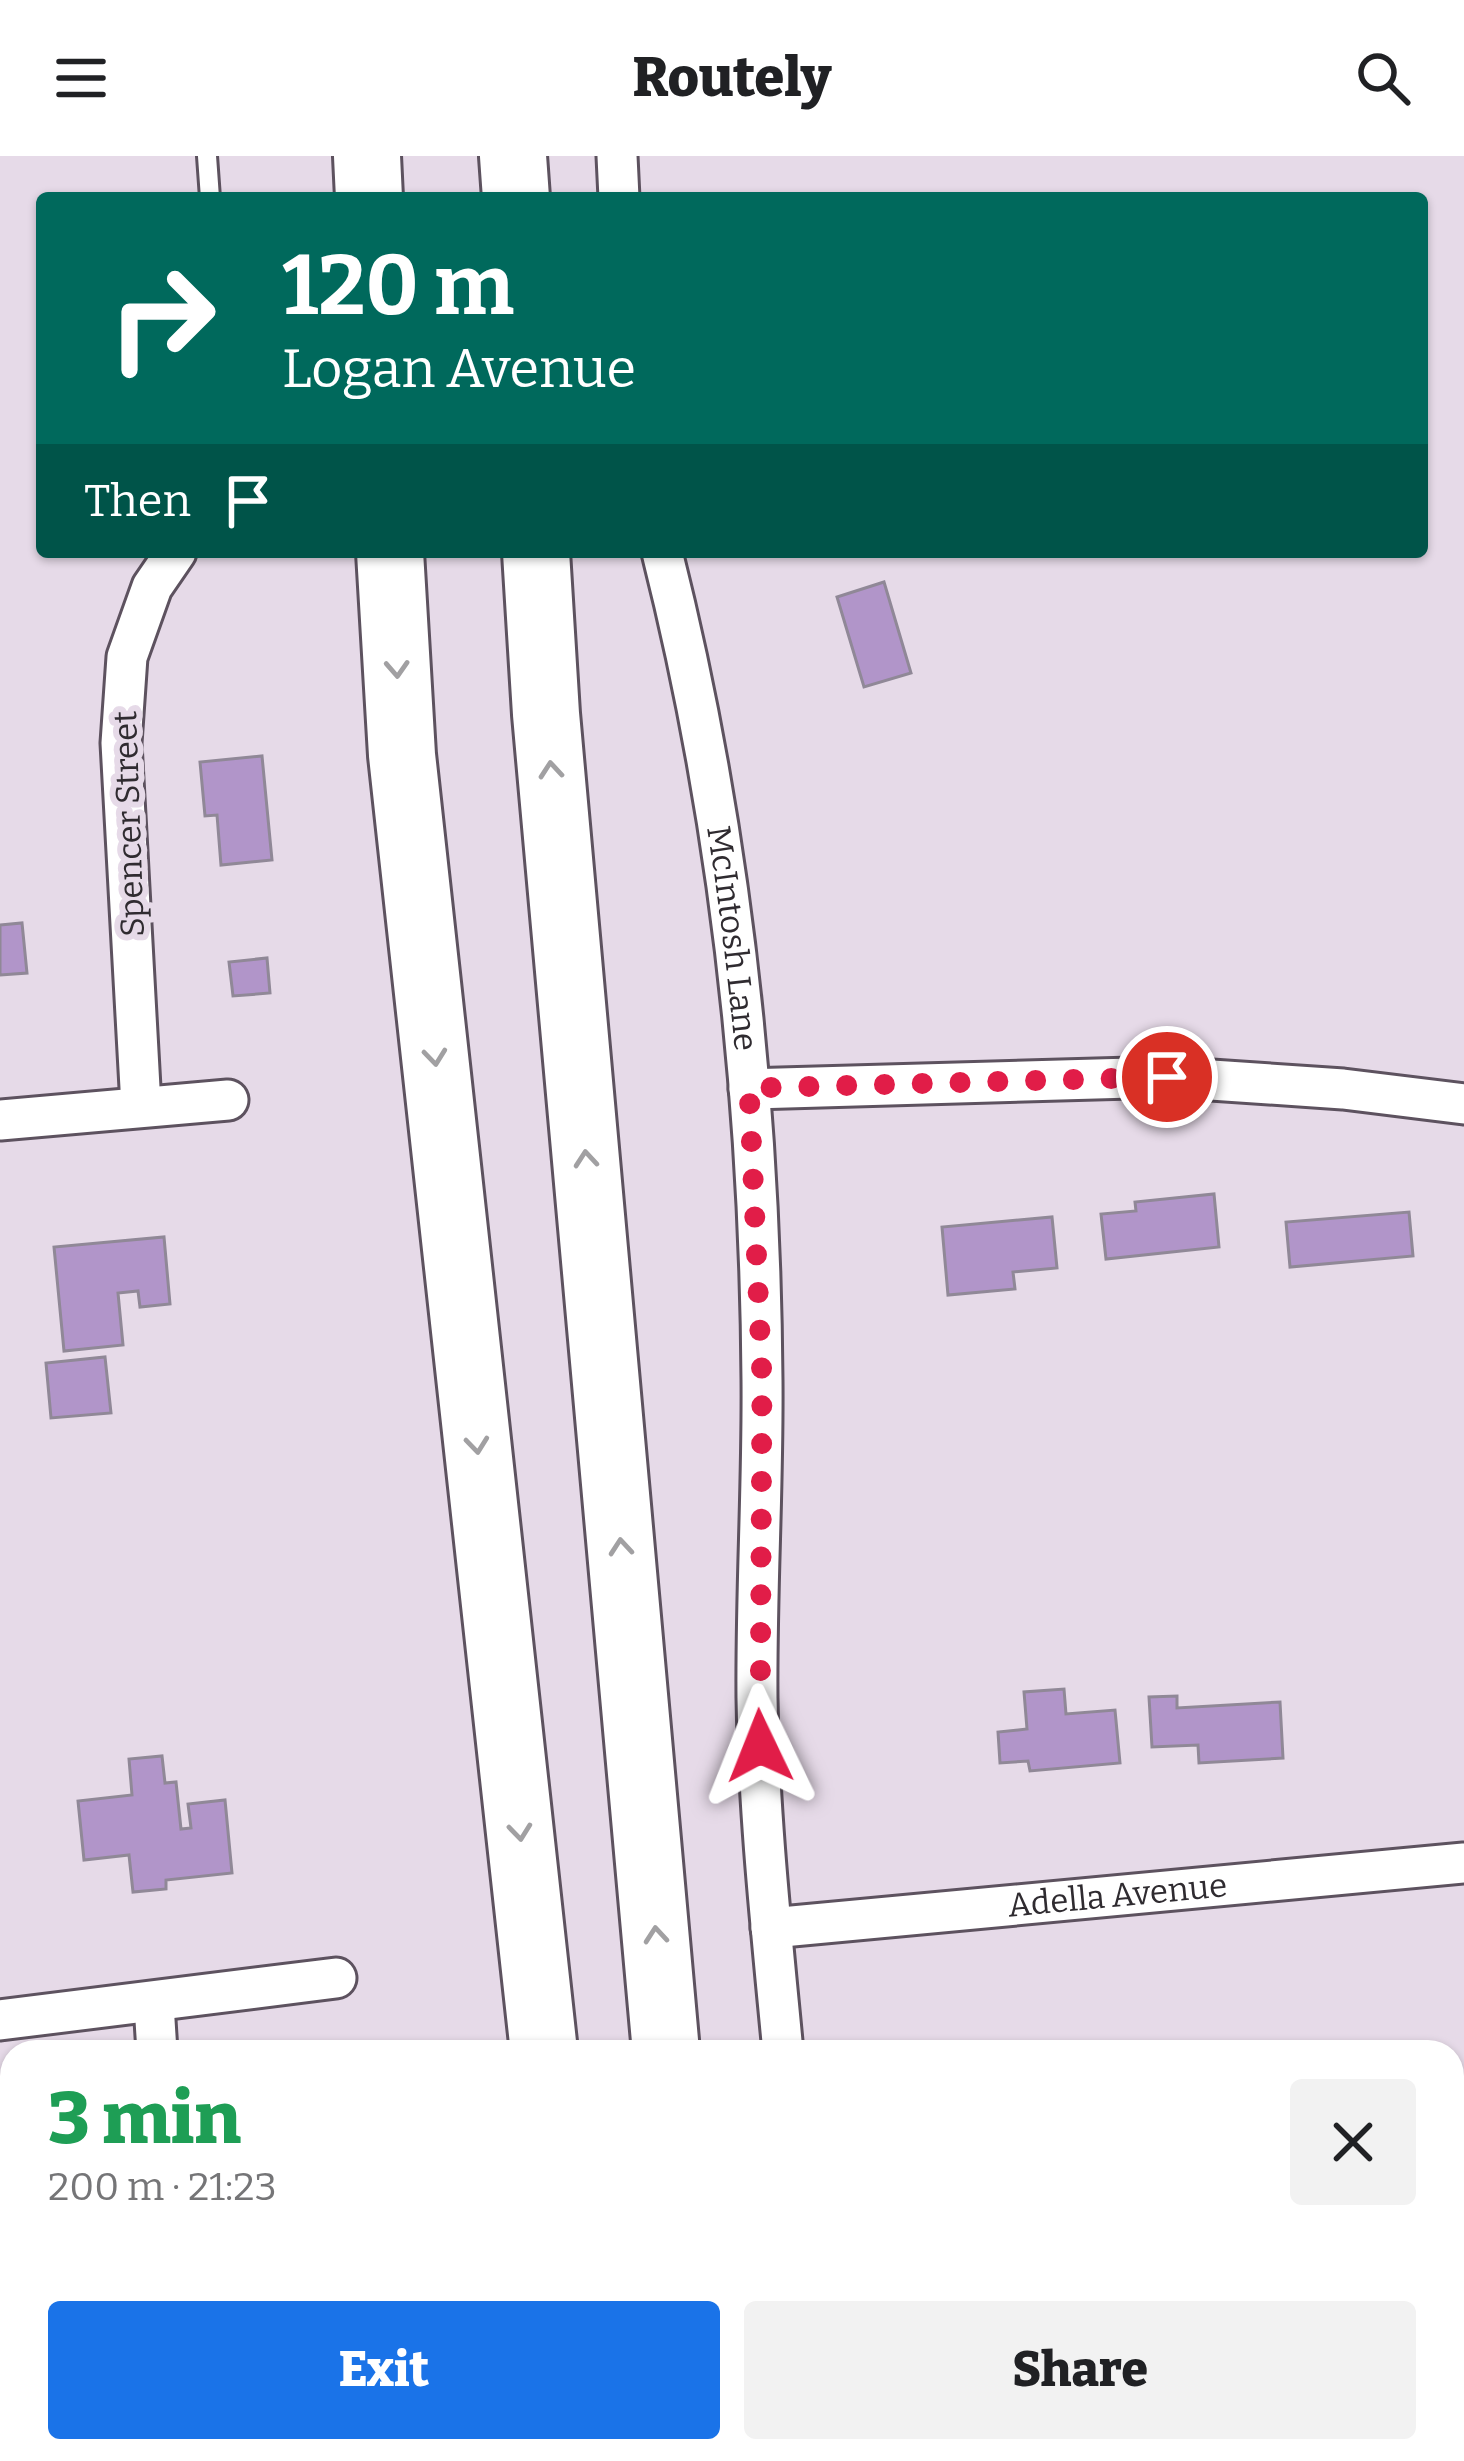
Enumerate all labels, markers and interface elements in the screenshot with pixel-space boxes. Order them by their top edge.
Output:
icon: menu [48,45,114,111]
icon: search [1350,45,1416,111]
text: Routely [632,46,832,110]
text: 120 m [282,235,514,336]
icon: right [84,240,240,396]
text: Logan Avenue [282,337,636,401]
icon: arrive [215,468,281,534]
text: Then [84,474,191,528]
one-way arrow [384,660,410,679]
street label: Spencer Street [105,710,153,938]
one-way arrow [539,760,564,779]
street label: McIntosh Lane [698,823,766,1053]
pin [1116,1026,1218,1128]
icon: arrive [1134,1044,1200,1110]
one-way arrow [422,1048,447,1067]
one-way arrow [574,1149,599,1168]
one-way arrow [464,1435,490,1454]
one-way arrow [609,1537,634,1556]
position arrow [697,1683,823,1809]
one-way arrow [507,1823,532,1842]
street label: Adella Avenue [1006,1865,1229,1926]
one-way arrow [644,1926,669,1945]
text: 3 min [48,2076,241,2162]
button: close [1290,2079,1416,2205]
text: 200 m · 21:23 [48,2164,277,2210]
button: Exit [48,2301,720,2439]
button: Share [744,2301,1416,2439]

